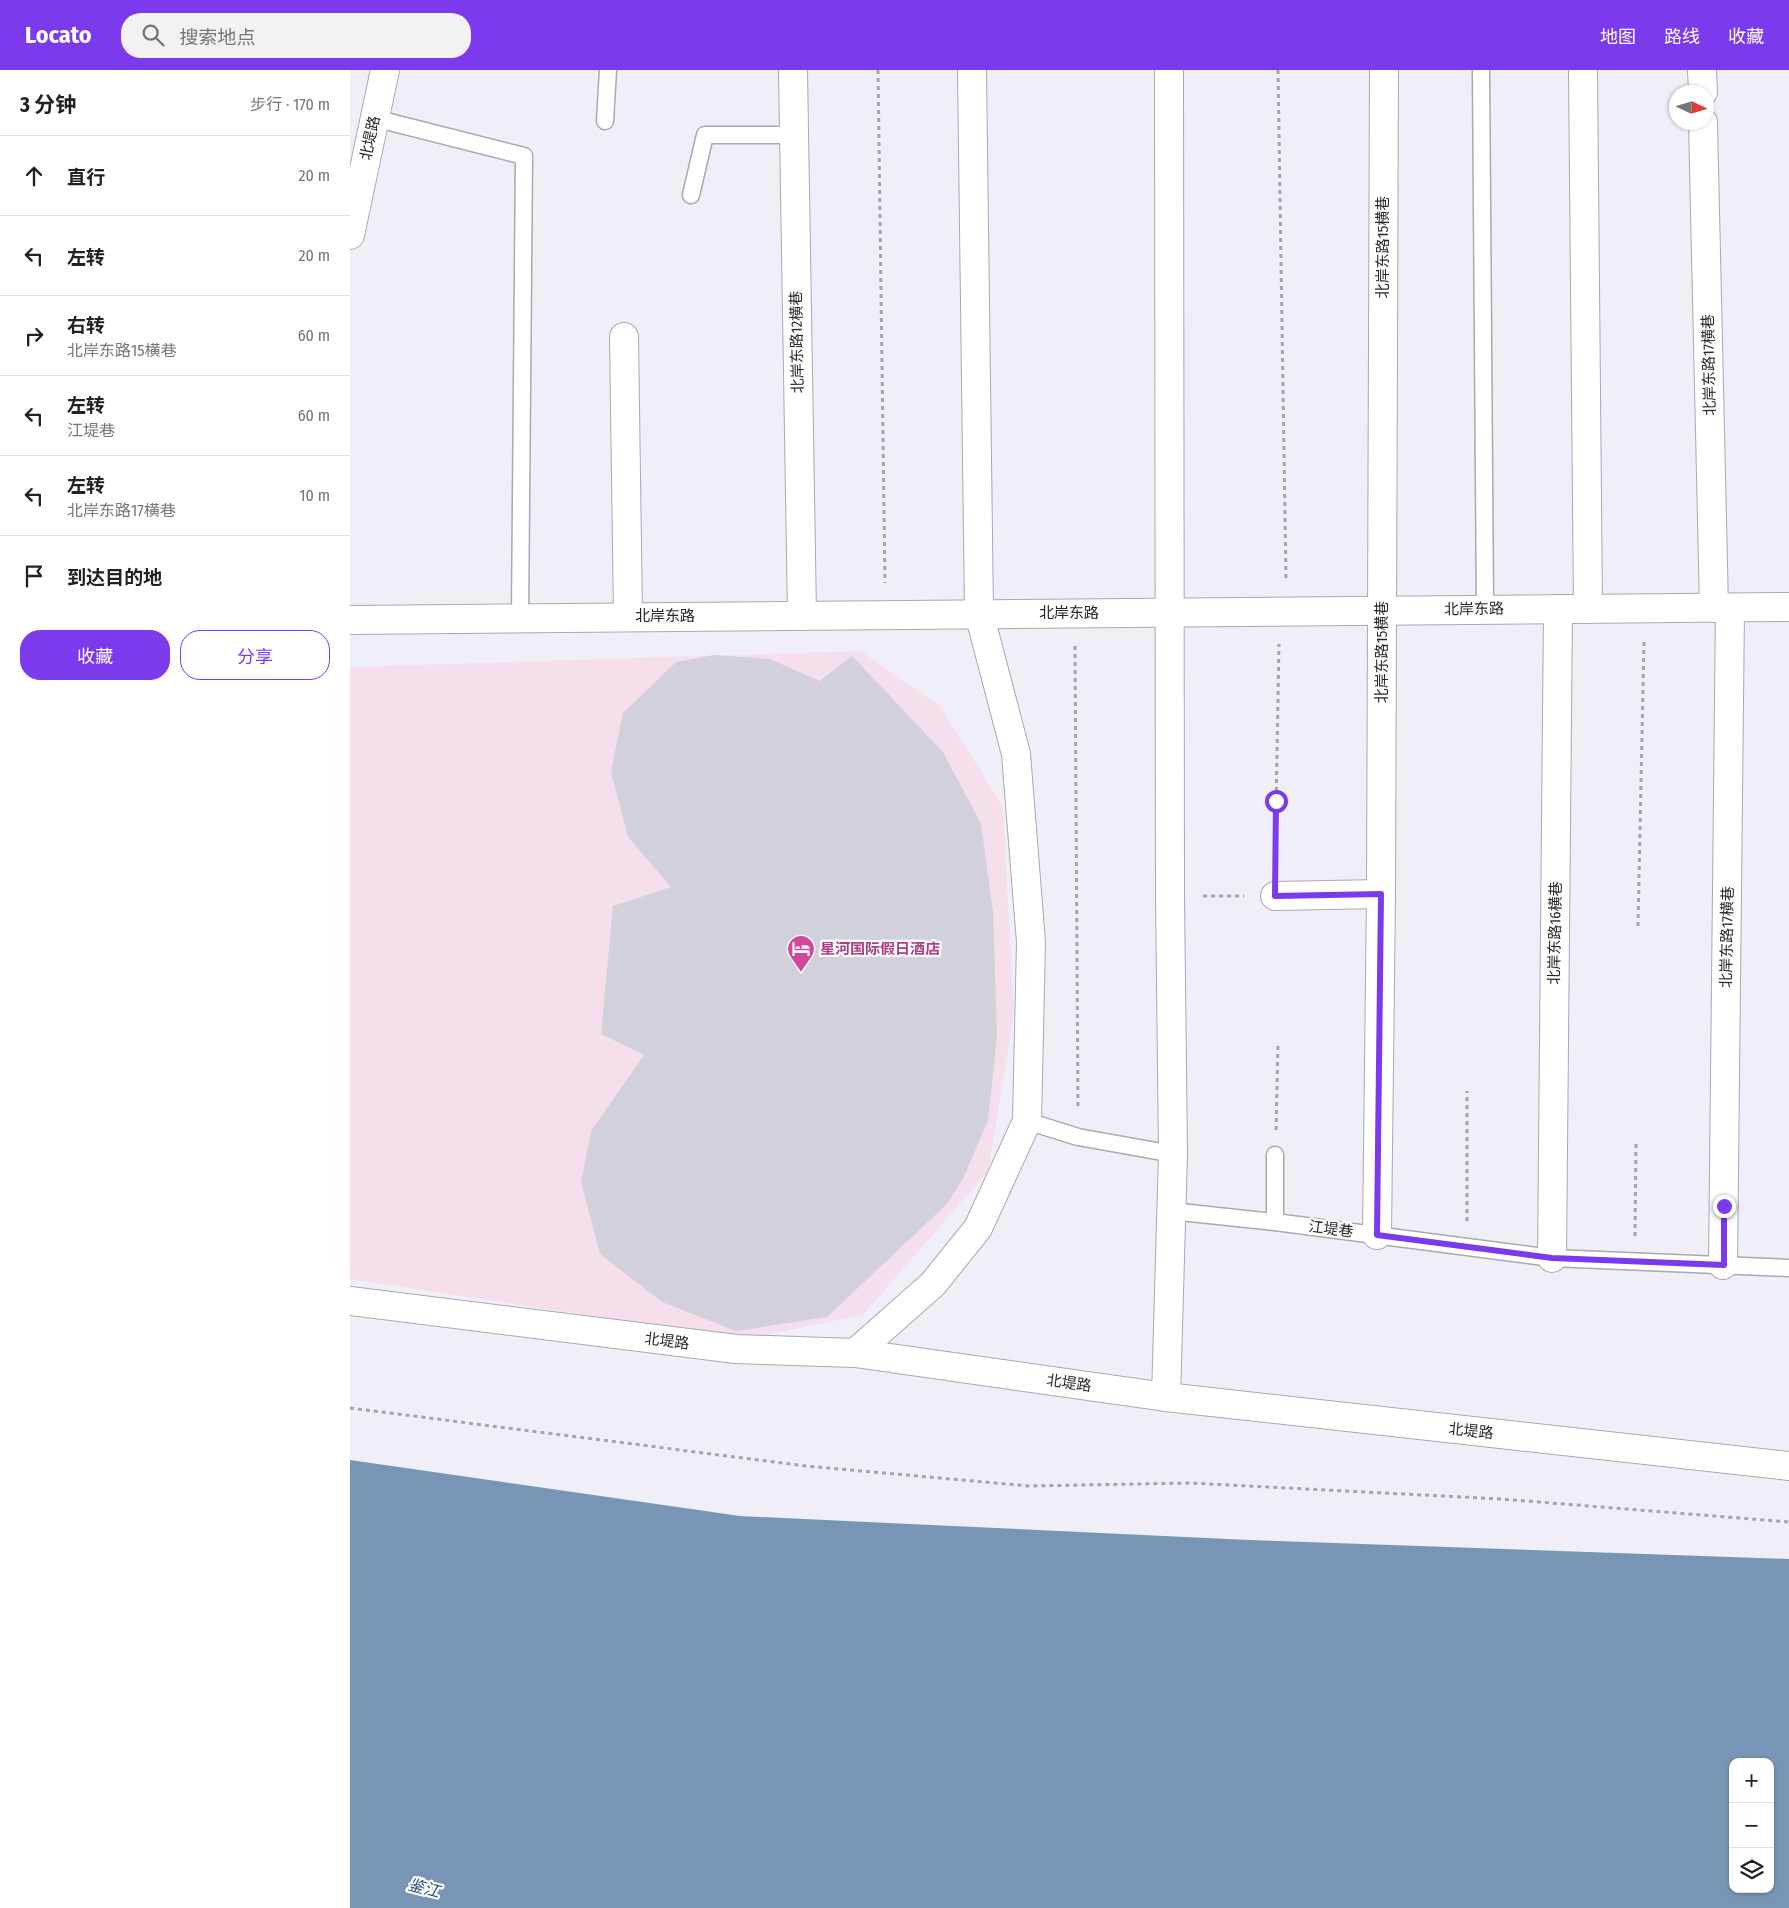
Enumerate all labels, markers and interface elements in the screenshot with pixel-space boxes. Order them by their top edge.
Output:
search box [121,13,471,58]
text: Locato [25,21,91,49]
icon: search [139,21,167,49]
text: 搜索地点 [179,26,256,49]
text: 地图 [1600,26,1636,48]
text: 路线 [1664,26,1700,48]
text: 收藏 [1728,26,1764,48]
north arrow [1669,85,1714,130]
text: 3 分钟 [20,92,76,118]
text: 步行 · 170 m [250,95,330,114]
street label: 北堤路 [357,114,383,162]
icon: ahead [20,162,48,190]
text: 直行 [67,166,105,189]
text: 20 m [299,166,330,185]
street label: 北岸东路15横巷 [1374,196,1392,298]
icon: left [20,242,48,270]
text: 左转 [67,246,105,269]
text: 20 m [299,246,330,265]
street label: 北岸东路12横巷 [787,291,807,393]
text: 右转 [67,314,105,337]
street label: 北岸东路17横巷 [1699,314,1719,416]
icon: right [20,322,48,350]
text: 60 m [298,326,330,345]
text: 北岸东路15横巷 [67,341,177,360]
text: 左转 [67,394,105,417]
icon: left [20,402,48,430]
text: 60 m [298,406,330,425]
text: 江堤巷 [67,421,115,440]
text: 左转 [67,474,105,497]
icon: left [20,482,48,510]
text: 10 m [299,486,330,505]
text: 北岸东路17横巷 [67,501,176,520]
icon: arrive [20,562,48,590]
text: 到达目的地 [67,566,162,589]
street label: 北岸东路 [1444,599,1504,619]
street label: 北岸东路15横巷 [1373,601,1391,703]
street label: 北岸东路 [1039,604,1099,622]
street label: 北岸东路 [635,607,695,625]
button: 收藏 [20,630,170,680]
button: 分享 [180,630,330,680]
route start [1265,790,1288,813]
street label: 北岸东路16横巷 [1545,881,1565,985]
street label: 北岸东路17横巷 [1717,886,1737,988]
hotel icon: 星河国际假日酒店 [786,934,816,973]
place label: 星河国际假日酒店 [820,940,940,958]
route end [1713,1195,1736,1218]
street label: 江堤巷 [1308,1217,1354,1241]
street label: 北堤路 [644,1329,690,1353]
street label: 北堤路 [1045,1371,1093,1395]
street label: 北堤路 [1448,1420,1494,1442]
map controls [1729,1758,1774,1893]
button: + [1729,1758,1774,1803]
button: − [1729,1803,1774,1848]
button: layers [1729,1848,1774,1893]
water label: 鉴江 [406,1875,444,1902]

